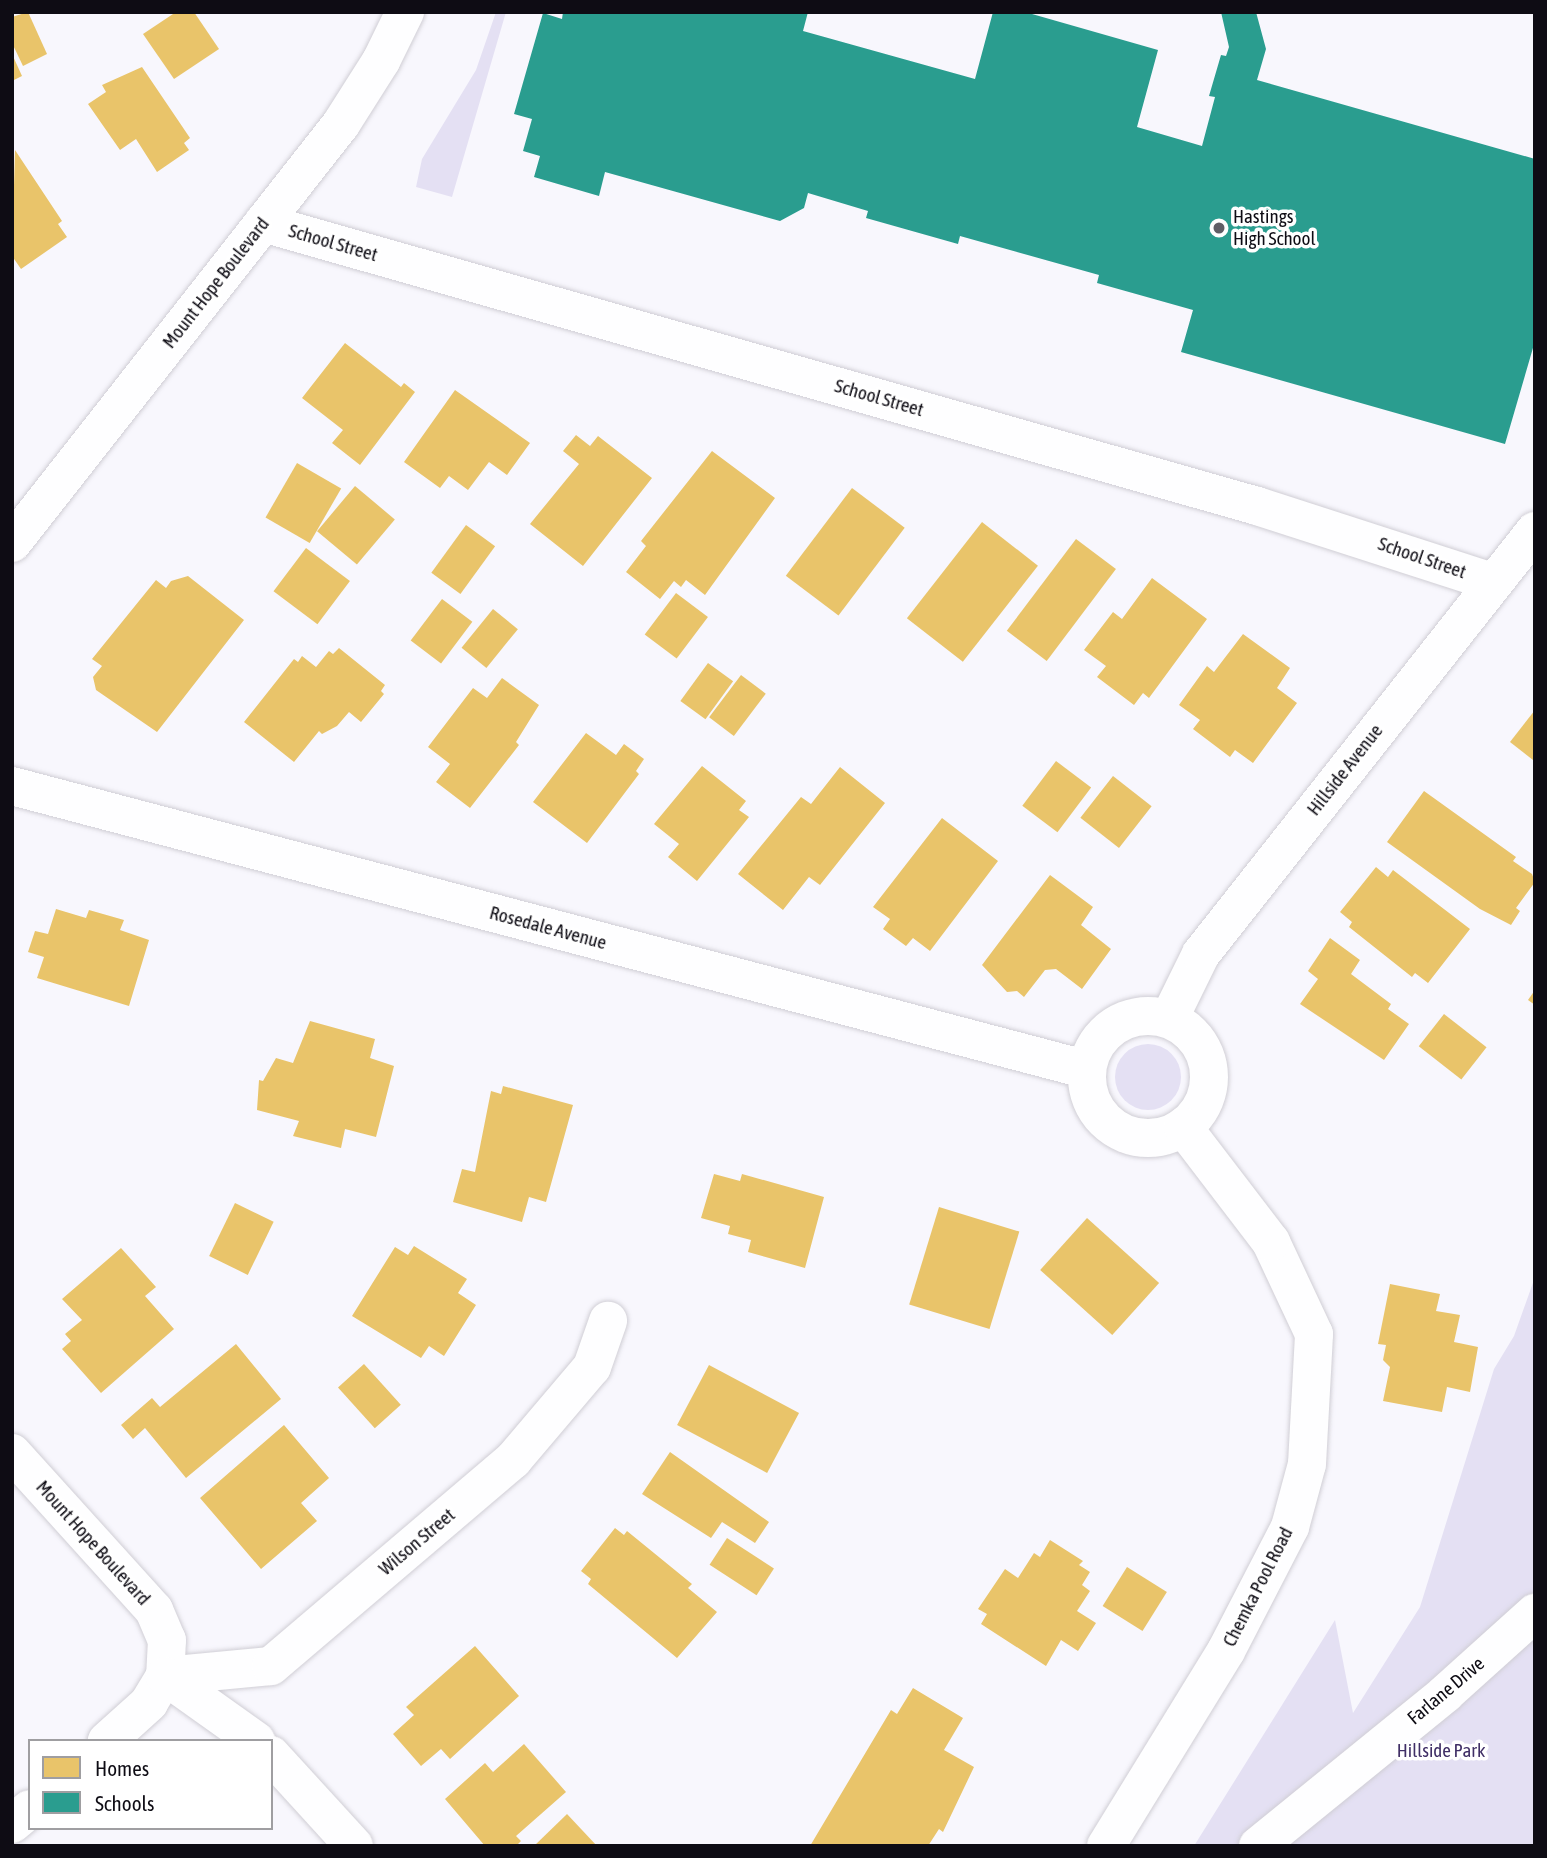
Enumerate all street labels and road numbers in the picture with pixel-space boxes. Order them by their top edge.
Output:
street label: Mount Hope Boulevard [158,213,274,353]
street label: School Street [286,219,380,267]
street label: School Street [832,374,926,422]
street label: School Street [1375,532,1469,584]
street label: Hillside Avenue [1302,720,1388,820]
street label: Rosedale Avenue [487,901,609,955]
street label: Mount Hope Boulevard [31,1476,155,1610]
street label: Wilson Street [374,1504,460,1580]
street label: Chemka Pool Road [1218,1524,1298,1650]
street label: Farlane Drive [1403,1652,1489,1730]

